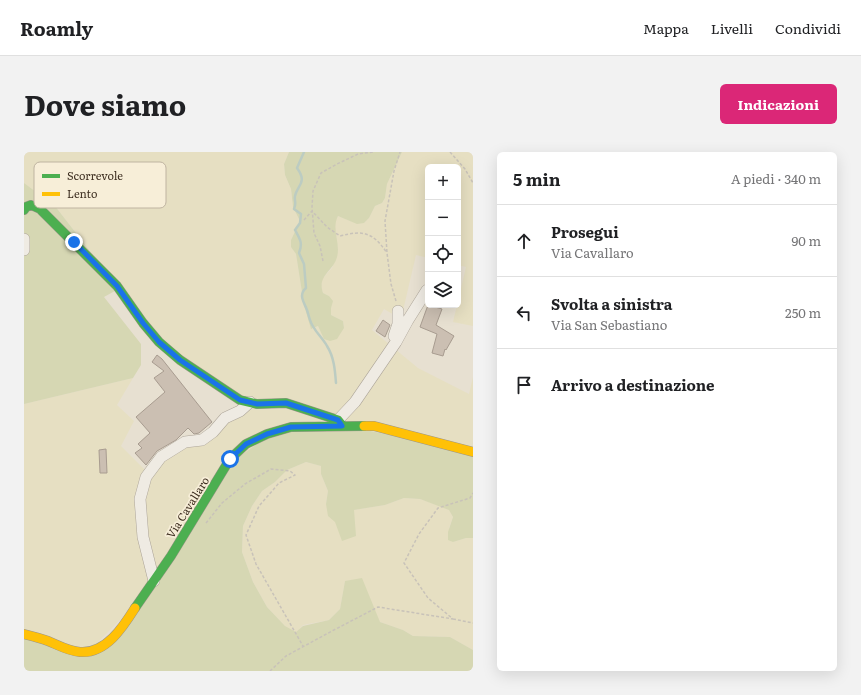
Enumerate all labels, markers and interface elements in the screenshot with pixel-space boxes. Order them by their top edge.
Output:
text: Roamly [20,14,93,42]
text: Mappa [643,18,689,38]
text: Livelli [711,18,753,38]
text: Condividi [775,18,841,38]
text: Dove siamo [24,83,186,125]
button: Indicazioni [720,84,837,124]
legend [34,162,166,208]
map controls [425,164,461,308]
button: + [425,164,461,200]
text: 5 min [513,166,561,191]
text: Scorrevole [67,167,123,183]
text: A piedi · 340 m [731,169,821,188]
text: Lento [67,185,97,201]
button: − [425,200,461,236]
text: Prosegui [551,220,619,243]
icon: ahead [513,230,535,252]
text: 90 m [791,231,821,250]
route end [65,233,83,251]
button: locate [425,236,461,272]
text: Via Cavallaro [551,243,634,262]
button: layers [425,272,461,308]
text: Svolta a sinistra [551,292,672,315]
icon: left [513,302,535,324]
text: 250 m [785,303,821,322]
text: Via San Sebastiano [551,315,667,334]
text: Arrivo a destinazione [551,373,715,396]
icon: arrive [513,374,535,396]
route start [221,450,239,468]
street label: Via Cavallaro [162,473,212,541]

